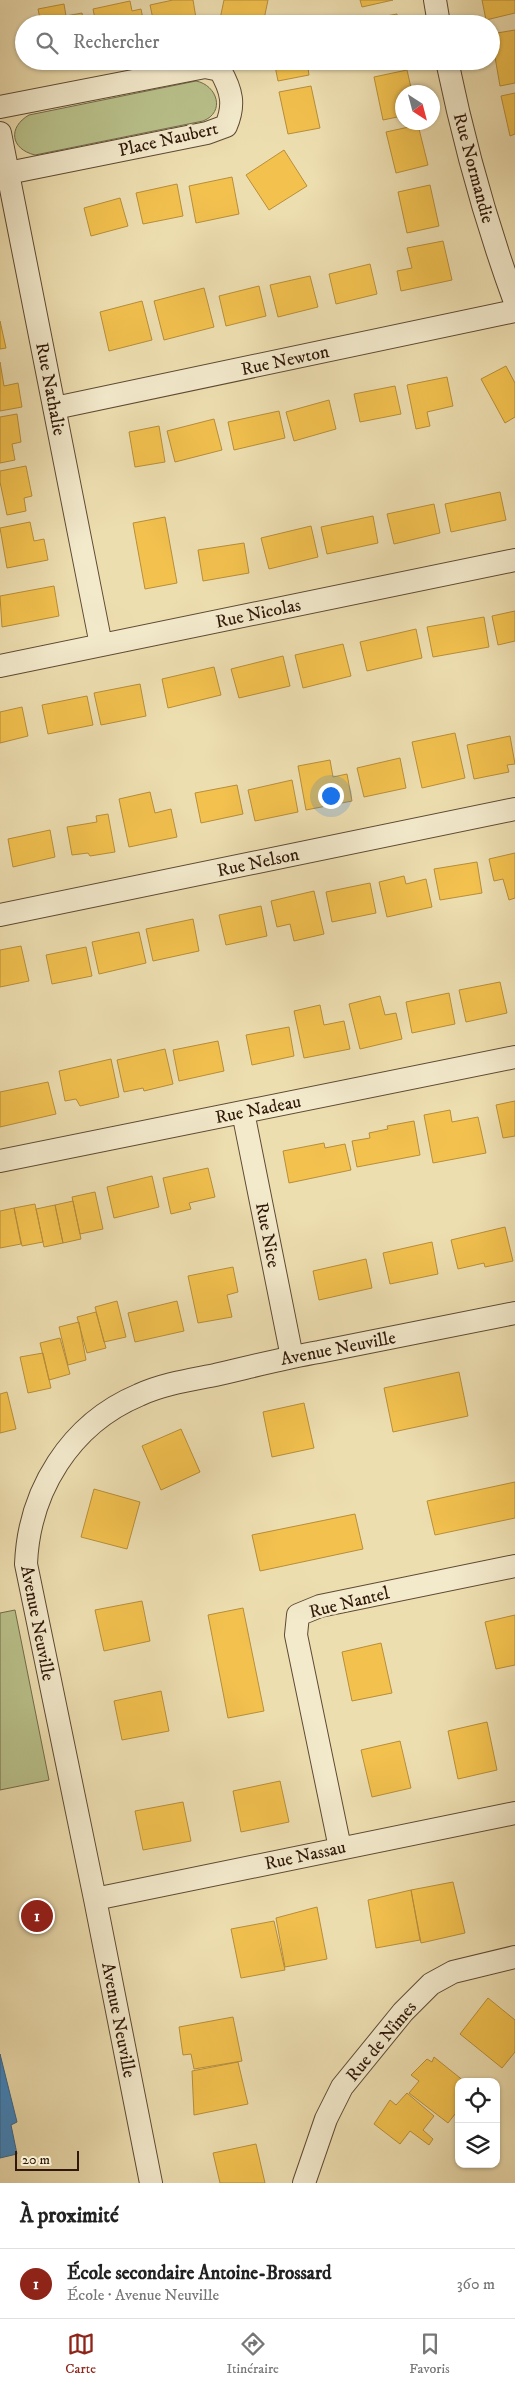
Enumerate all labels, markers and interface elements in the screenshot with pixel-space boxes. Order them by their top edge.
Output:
search box [15,15,500,70]
icon: search [33,29,61,57]
text: Rechercher [73,31,159,54]
north arrow [395,85,440,130]
street label: Rue Normandie [448,111,498,226]
street label: Place Naubert [116,118,220,162]
street label: Rue Nathalie [30,341,70,438]
street label: Rue Newton [239,341,332,381]
street label: Rue Nicolas [214,594,303,634]
your location [318,783,344,809]
street label: Rue Nelson [215,843,302,882]
street label: Rue Nadeau [214,1091,303,1129]
street label: Rue Nice [250,1201,284,1270]
street label: Avenue Neuville [279,1327,398,1371]
street label: Avenue Neuville [15,1564,59,1683]
street label: Rue Nantel [307,1582,392,1624]
street label: Rue Nassau [263,1837,348,1875]
pin: 1 [21,1897,53,1935]
street label: Avenue Neuville [96,1961,140,2080]
street label: Rue de Nîmes [342,1997,422,2086]
map controls [455,2078,500,2168]
button: locate [455,2078,500,2123]
button: layers [455,2123,500,2168]
scale bar [15,2148,79,2171]
text: 20 m [22,2151,50,2169]
text: À proximité [20,2203,119,2229]
text: École secondaire Antoine-Brossard [67,2262,331,2285]
text: 1 [33,2274,39,2294]
text: 360 m [457,2274,495,2294]
text: École · Avenue Neuville [67,2285,219,2305]
tab: Carte [65,2330,96,2378]
tab: Itinéraire [226,2330,279,2378]
tab: Favoris [409,2330,450,2378]

